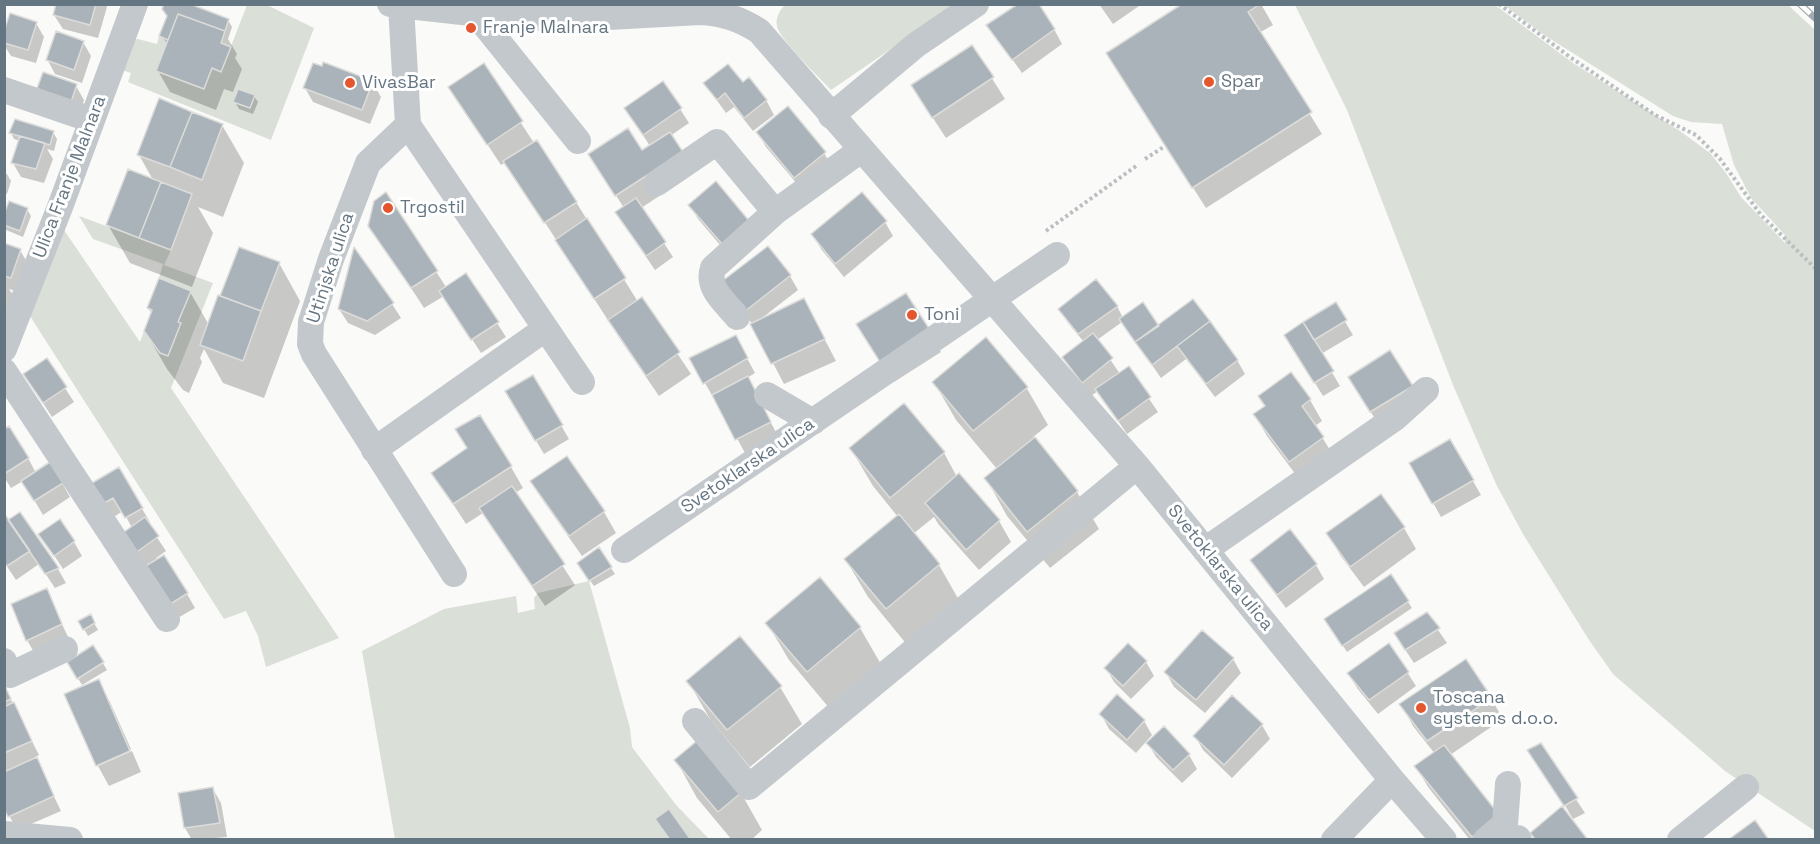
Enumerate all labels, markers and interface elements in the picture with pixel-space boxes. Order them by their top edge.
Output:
place label: Franje Malnara [483,17,609,39]
marker: Franje Malnara [464,21,478,35]
place label: Spar [1221,71,1261,93]
place label: VivasBar [362,72,436,94]
marker: Spar [1202,75,1216,89]
marker: VivasBar [343,76,357,90]
street label: Ulica Franje Malnara [29,93,111,261]
place label: Trgostil [400,197,465,219]
marker: Trgostil [381,201,395,215]
street label: Utinjska ulica [303,210,359,326]
place label: Toni [924,304,959,326]
marker: Toni [905,308,919,322]
street label: Svetoklarska ulica [677,414,819,518]
street label: Svetoklarska ulica [1163,501,1277,635]
place label: Toscana systems d.o.o. [1433,687,1558,730]
marker: Toscana systems d.o.o. [1414,701,1428,715]

